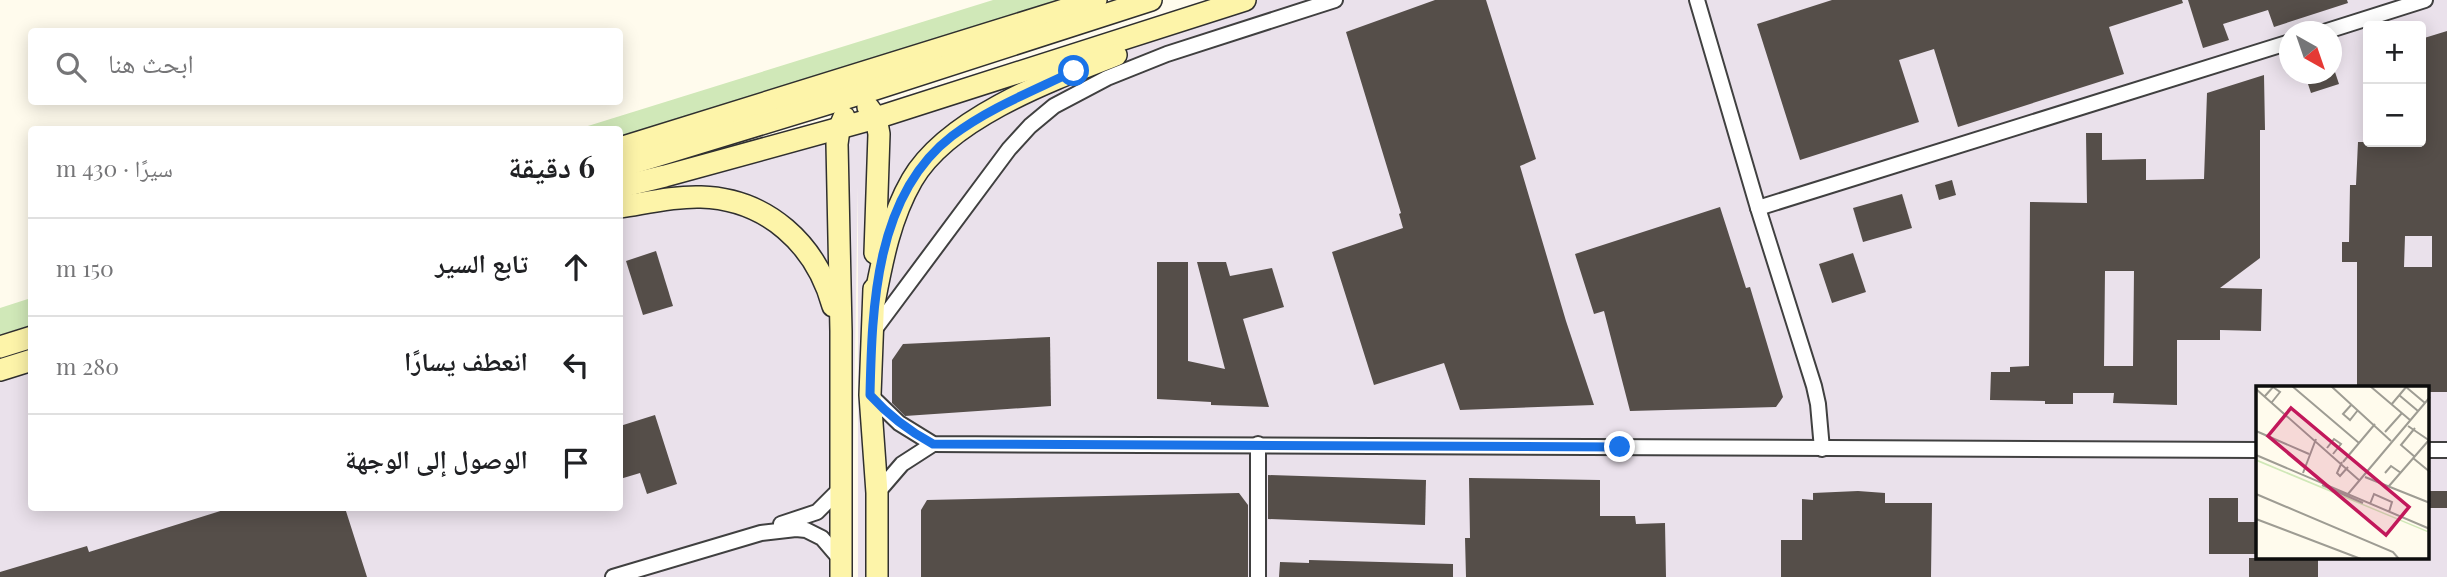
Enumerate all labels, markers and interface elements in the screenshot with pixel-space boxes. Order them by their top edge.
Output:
north arrow [2279,21,2342,84]
map controls [2363,21,2426,147]
button: + [2363,21,2426,84]
search box [28,28,623,105]
text: ابحث هنا [108,45,194,80]
icon: search [52,48,90,86]
route start [1058,55,1089,86]
button: − [2363,84,2426,147]
text: 6 دقيقة [508,146,595,186]
text: سيرًا · 430 m [56,152,173,183]
text: تابع السير [435,245,528,280]
icon: ahead [557,248,595,286]
text: 150 m [56,252,114,283]
text: انعطف يسارًا [404,343,528,378]
icon: left [557,346,595,384]
text: 280 m [56,350,119,381]
inset map [2256,386,2430,560]
route end [1604,431,1635,462]
text: الوصول إلى الوجهة [345,441,528,476]
icon: arrive [557,444,595,482]

